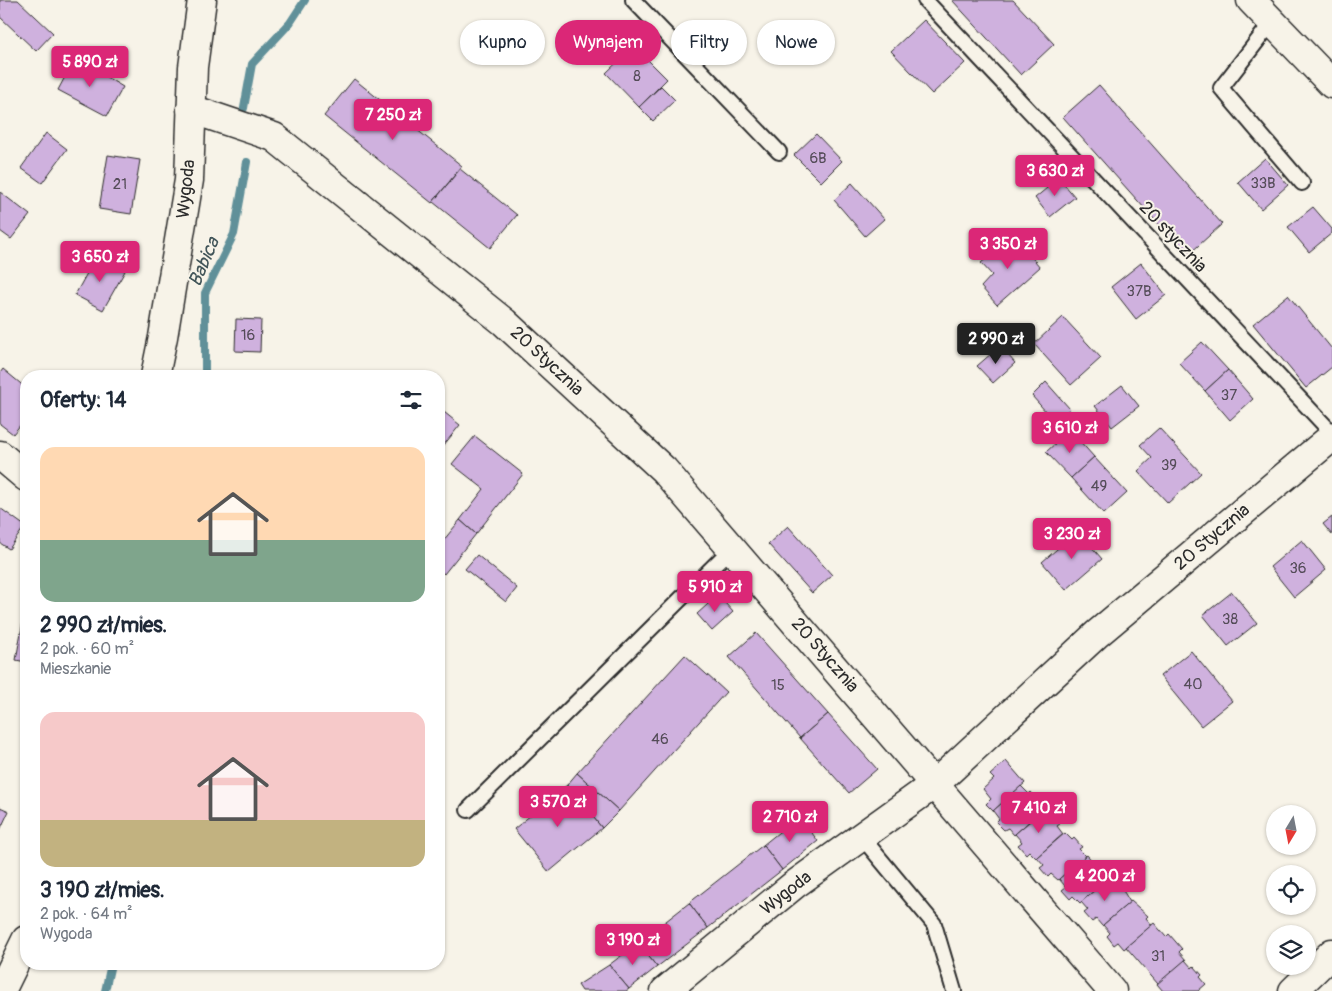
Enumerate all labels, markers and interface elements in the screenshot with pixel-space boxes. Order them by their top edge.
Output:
chip: Kupno [460,20,545,65]
chip: Wynajem [555,20,661,65]
chip: Filtry [671,20,747,65]
chip: Nowe [757,20,835,65]
pin: 5 890 zł [38,46,142,88]
text: 5 890 zł [62,52,118,72]
house number: 8 [633,67,641,86]
pin: 7 250 zł [341,98,445,141]
text: 7 250 zł [365,105,421,125]
house number: 6B [809,149,827,168]
pin: 3 630 zł [1003,154,1107,197]
street label: Wygoda [171,158,201,220]
text: 3 630 zł [1026,161,1084,181]
house number: 33B [1250,174,1276,193]
house number: 21 [113,175,127,194]
street label: 20 stycznia [1134,196,1212,278]
pin: 3 350 zł [956,228,1060,270]
water label: Babica [183,233,225,290]
text: 3 350 zł [980,234,1036,254]
pin: 3 650 zł [48,240,152,283]
text: 3 650 zł [71,247,129,267]
house number: 37B [1127,282,1151,301]
street label: 20 Stycznia [506,321,588,401]
pin: 2 990 zł [944,322,1048,365]
house number: 16 [241,326,255,345]
text: 2 990 zł [968,329,1024,349]
icon: filters [397,386,425,414]
house number: 37 [1221,386,1237,405]
text: Oferty: 14 [40,387,126,414]
pin: 3 610 zł [1018,412,1122,454]
text: 3 610 zł [1043,418,1097,438]
house number: 39 [1161,456,1177,475]
house number: 49 [1091,477,1107,496]
icon: home [188,479,278,569]
street label: 20 Stycznia [1169,499,1255,575]
pin: 3 230 zł [1020,518,1124,560]
text: 3 230 zł [1044,524,1100,544]
house number: 36 [1289,559,1307,578]
pin: 5 910 zł [663,570,767,613]
text: 5 910 zł [688,577,742,597]
house number: 38 [1222,610,1238,629]
text: 2 990 zł/mies. [40,612,167,639]
street label: 20 Stycznia [786,613,864,697]
text: 2 pok. · 60 m² [40,639,134,659]
text: Mieszkanie [40,659,111,679]
house number: 40 [1184,675,1202,694]
house number: 15 [771,676,785,695]
house number: 46 [651,730,669,749]
icon: home [188,744,278,834]
pin: 3 570 zł [506,786,610,828]
text: 3 570 zł [530,792,586,812]
pin: 7 410 zł [987,792,1091,834]
text: 7 410 zł [1012,798,1066,818]
pin: 2 710 zł [738,800,842,843]
north arrow [1266,805,1316,855]
map controls [1266,805,1316,975]
text: 2 710 zł [763,807,817,827]
pin: 4 200 zł [1053,860,1157,902]
button: locate [1266,865,1316,915]
street label: Wygoda [756,866,816,920]
text: 4 200 zł [1075,866,1135,886]
text: 3 190 zł/mies. [40,877,165,904]
text: 2 pok. · 64 m² [40,904,133,924]
text: Wygoda [40,924,92,944]
pin: 3 190 zł [581,924,685,966]
button: layers [1266,925,1316,975]
text: 3 190 zł [606,930,660,950]
house number: 31 [1151,947,1165,966]

